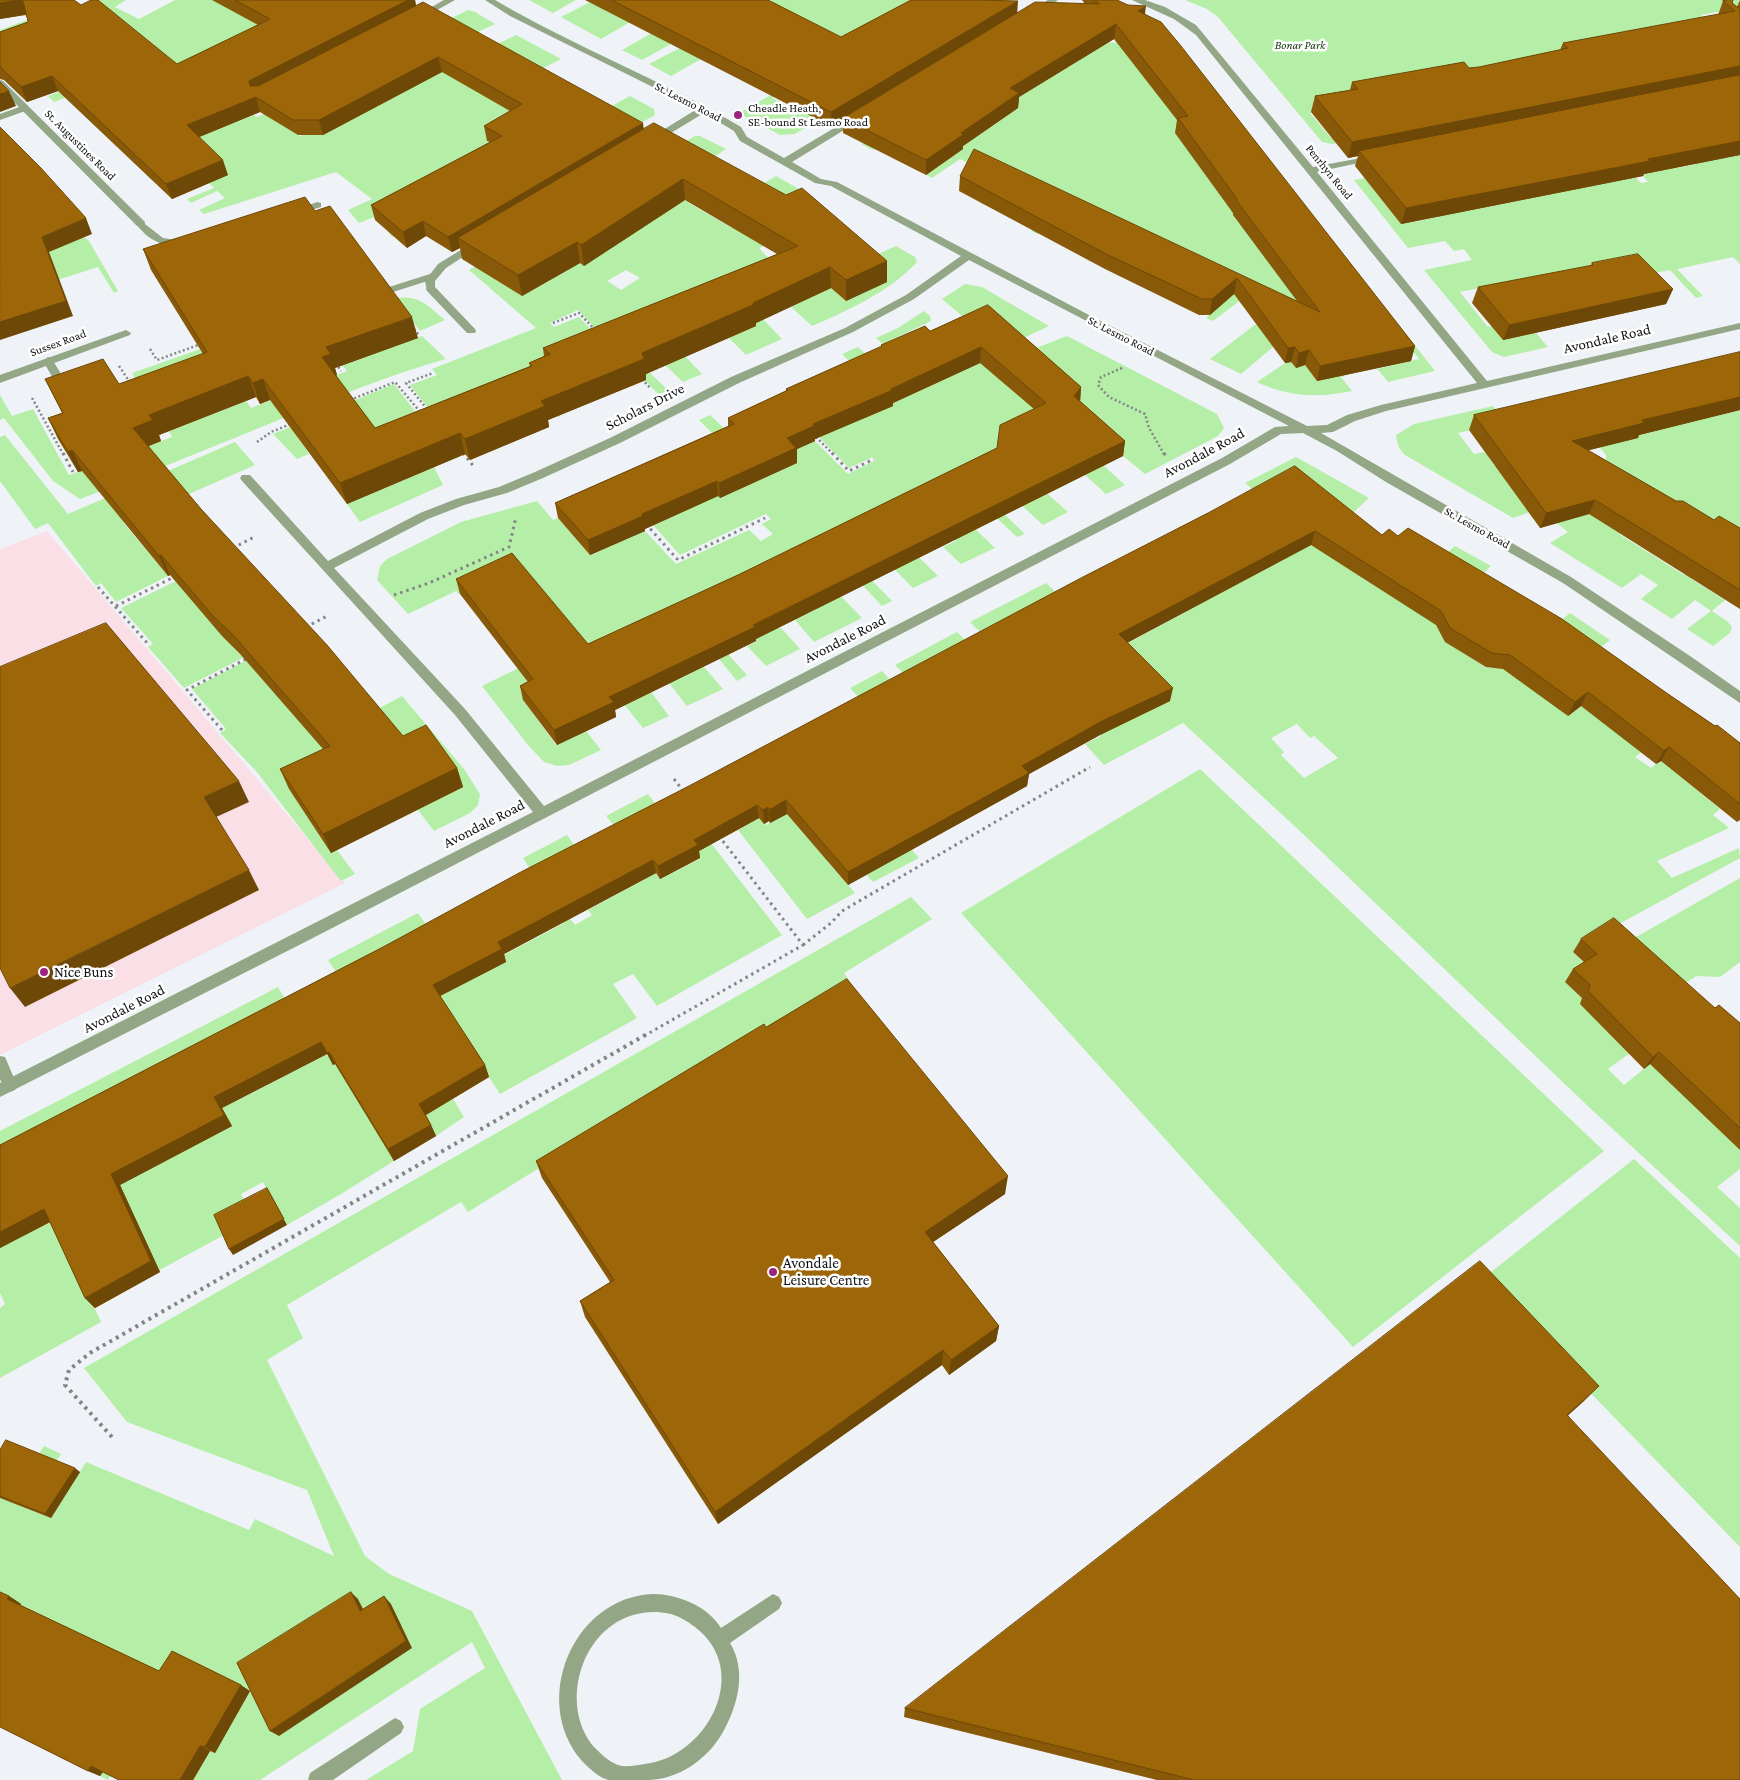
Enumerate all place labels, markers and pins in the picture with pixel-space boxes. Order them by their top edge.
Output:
place label: Cheadle Heath, SE-bound St Lesmo Road [748,101,868,129]
marker: Cheadle Heath, SE-bound St Lesmo Road [732,109,744,121]
place label: Nice Buns [54,963,113,981]
marker: Nice Buns [38,966,50,978]
place label: Avondale Leisure Centre [783,1254,869,1289]
marker: Avondale Leisure Centre [767,1266,779,1278]

